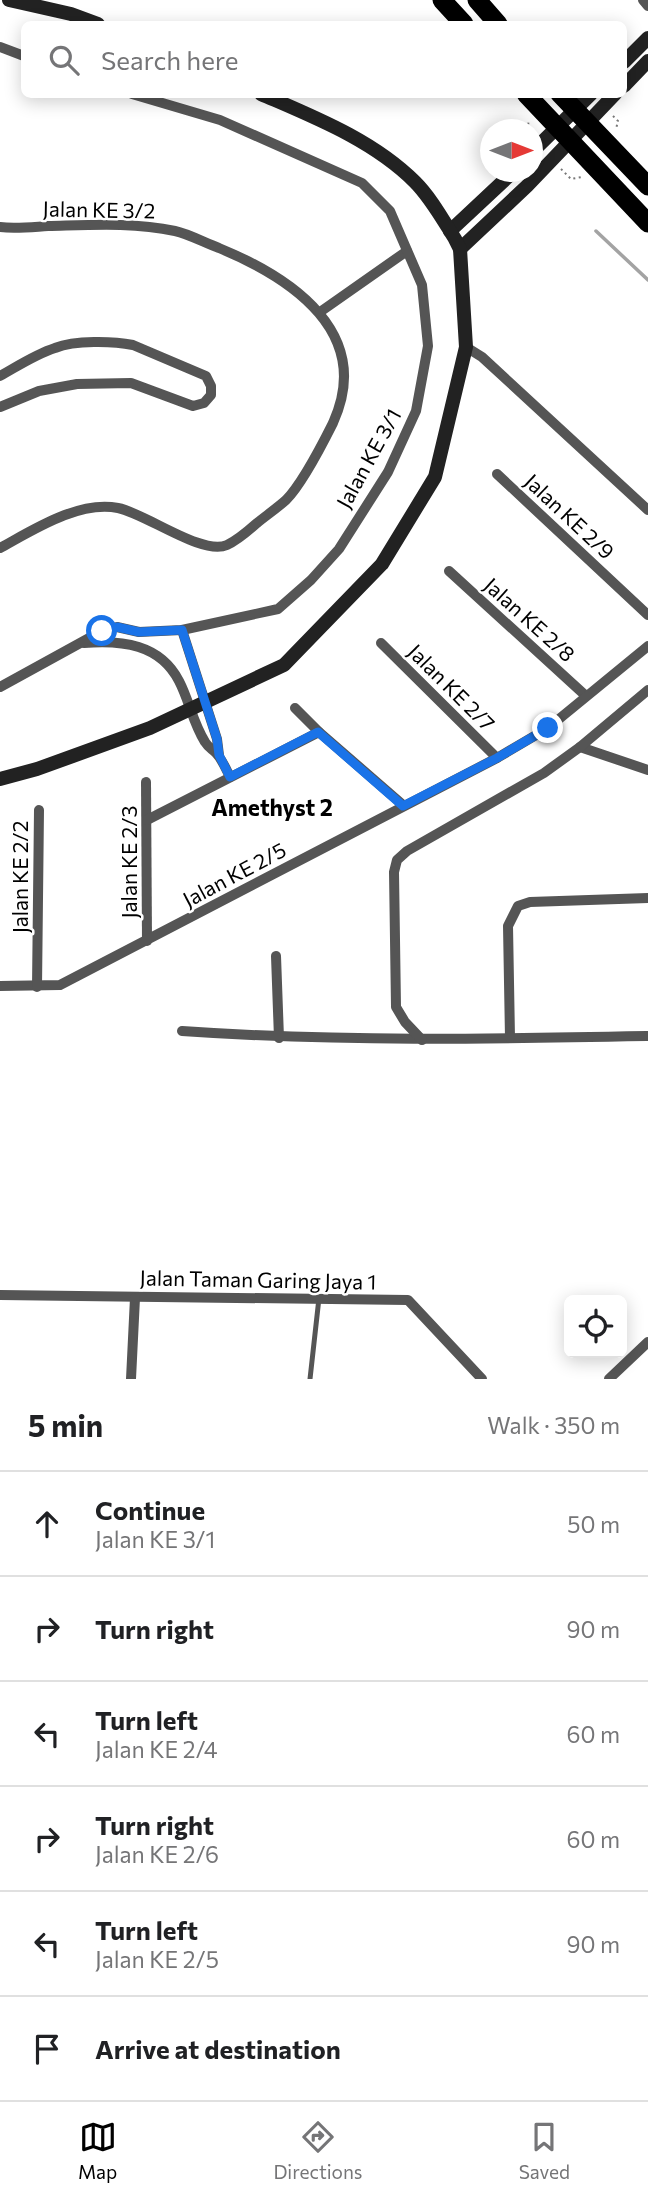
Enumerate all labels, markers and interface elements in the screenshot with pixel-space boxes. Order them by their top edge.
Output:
search box [21,21,627,98]
icon: search [45,41,83,79]
text: Search here [101,44,239,75]
north arrow [480,119,543,182]
street label: Jalan KE 3/2 [42,196,156,222]
street label: Jalan KE 3/1 [330,404,406,512]
street label: Jalan KE 2/9 [520,468,620,564]
street label: Jalan KE 2/8 [480,572,580,666]
route start [86,615,117,646]
street label: Jalan KE 2/7 [404,639,500,735]
route end [532,712,563,743]
district label: Amethyst 2 [211,793,333,821]
street label: Jalan KE 2/3 [116,805,141,919]
street label: Jalan KE 2/2 [7,821,32,933]
street label: Jalan KE 2/5 [178,836,290,912]
street label: Jalan Taman Garing Jaya 1 [140,1264,376,1294]
map controls [564,1295,627,1358]
button: locate [564,1295,627,1358]
text: 5 min [28,1406,103,1443]
text: Walk · 350 m [487,1411,620,1439]
text: Continue [95,1494,205,1525]
icon: ahead [28,1505,66,1543]
text: 50 m [567,1510,620,1538]
text: Jalan KE 3/1 [95,1525,215,1553]
icon: right [28,1610,66,1648]
text: Turn right [95,1613,214,1644]
text: 90 m [567,1615,620,1643]
text: Turn left [95,1704,198,1735]
icon: left [28,1715,66,1753]
text: 60 m [567,1720,620,1748]
text: Jalan KE 2/4 [95,1735,218,1763]
text: Turn right [95,1809,214,1840]
icon: right [28,1820,66,1858]
text: 60 m [567,1825,620,1853]
text: Jalan KE 2/6 [95,1840,219,1868]
text: Turn left [95,1914,198,1945]
icon: left [28,1925,66,1963]
text: 90 m [567,1930,620,1958]
text: Jalan KE 2/5 [95,1945,219,1973]
icon: arrive [28,2030,66,2068]
text: Arrive at destination [95,2033,341,2064]
tab: Map [78,2118,117,2183]
tab: Directions [273,2118,363,2183]
tab: Saved [519,2118,570,2183]

